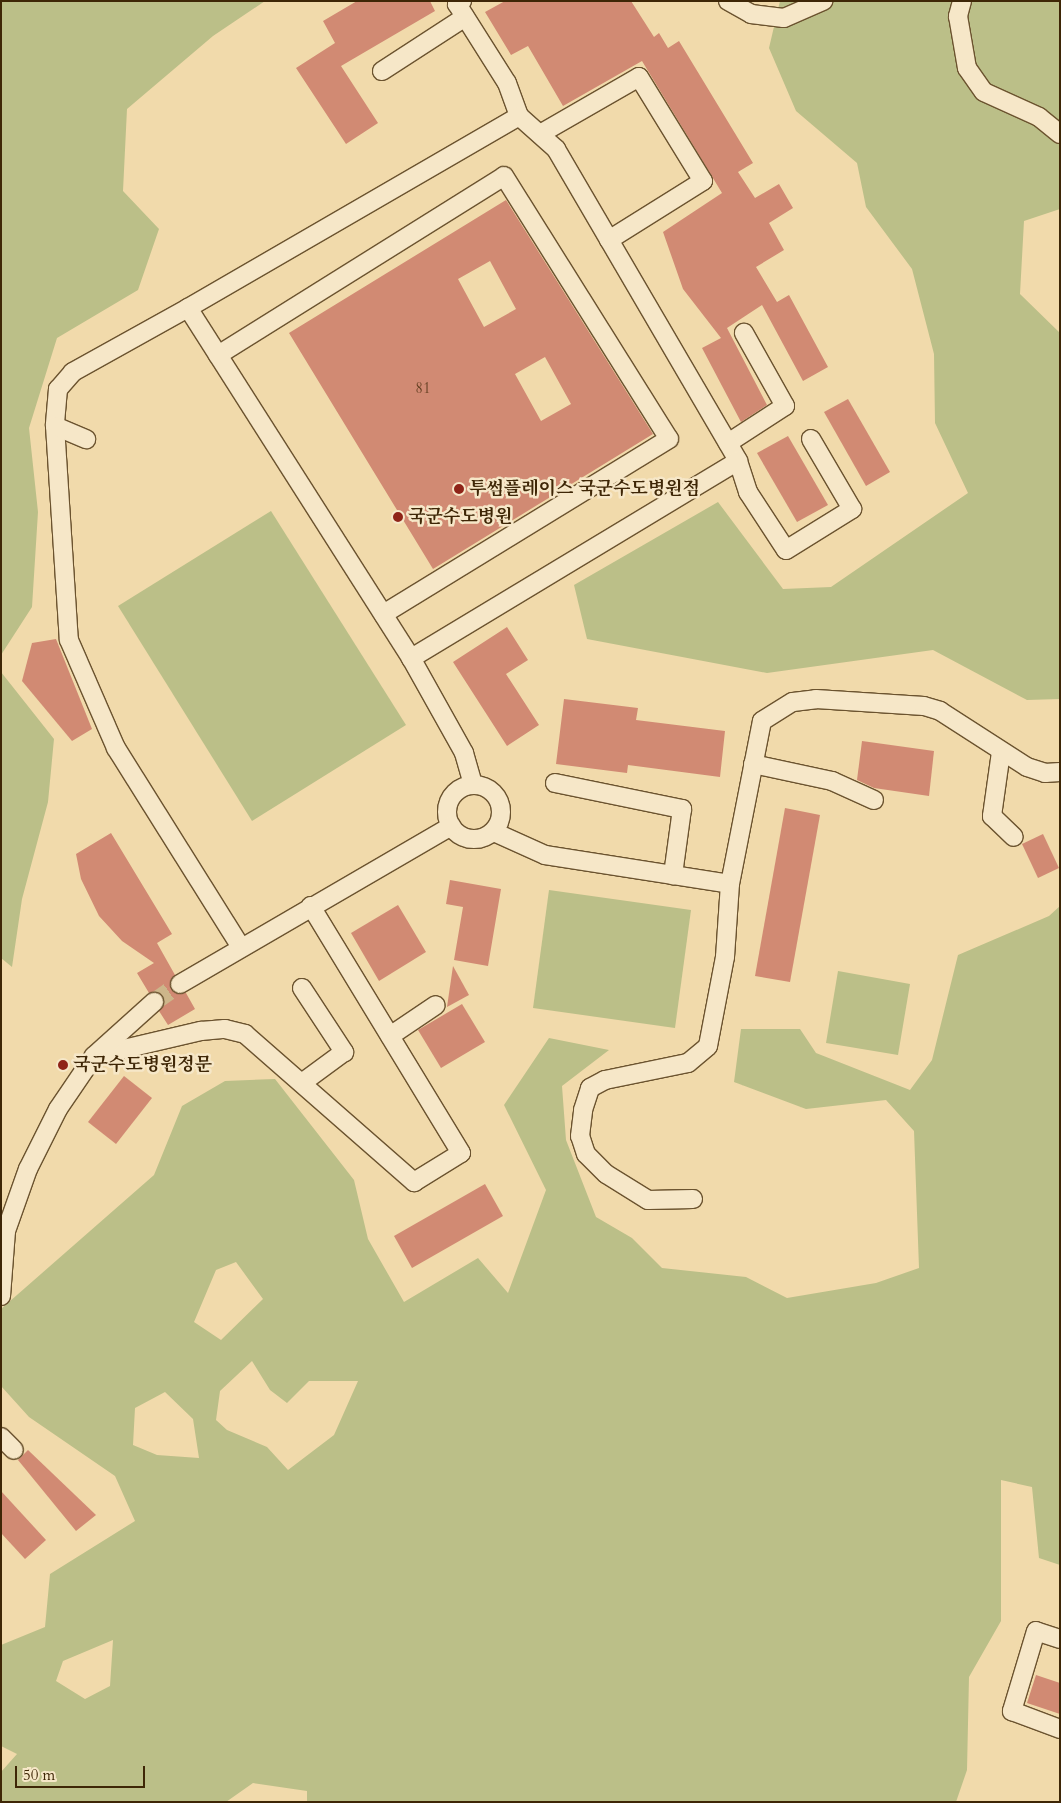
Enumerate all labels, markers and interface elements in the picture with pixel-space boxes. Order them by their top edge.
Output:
house number: 81 [415,380,431,398]
place label: 투썸플레이스 국군수도병원점 [469,478,700,500]
marker: 투썸플레이스 국군수도병원점 [453,483,465,495]
place label: 국군수도병원 [408,506,512,528]
marker: 국군수도병원 [392,511,404,523]
place label: 국군수도병원정문 [73,1054,212,1076]
marker: 국군수도병원정문 [57,1059,69,1071]
scale bar [18,1756,148,1788]
text: 50 m [23,1765,55,1785]

